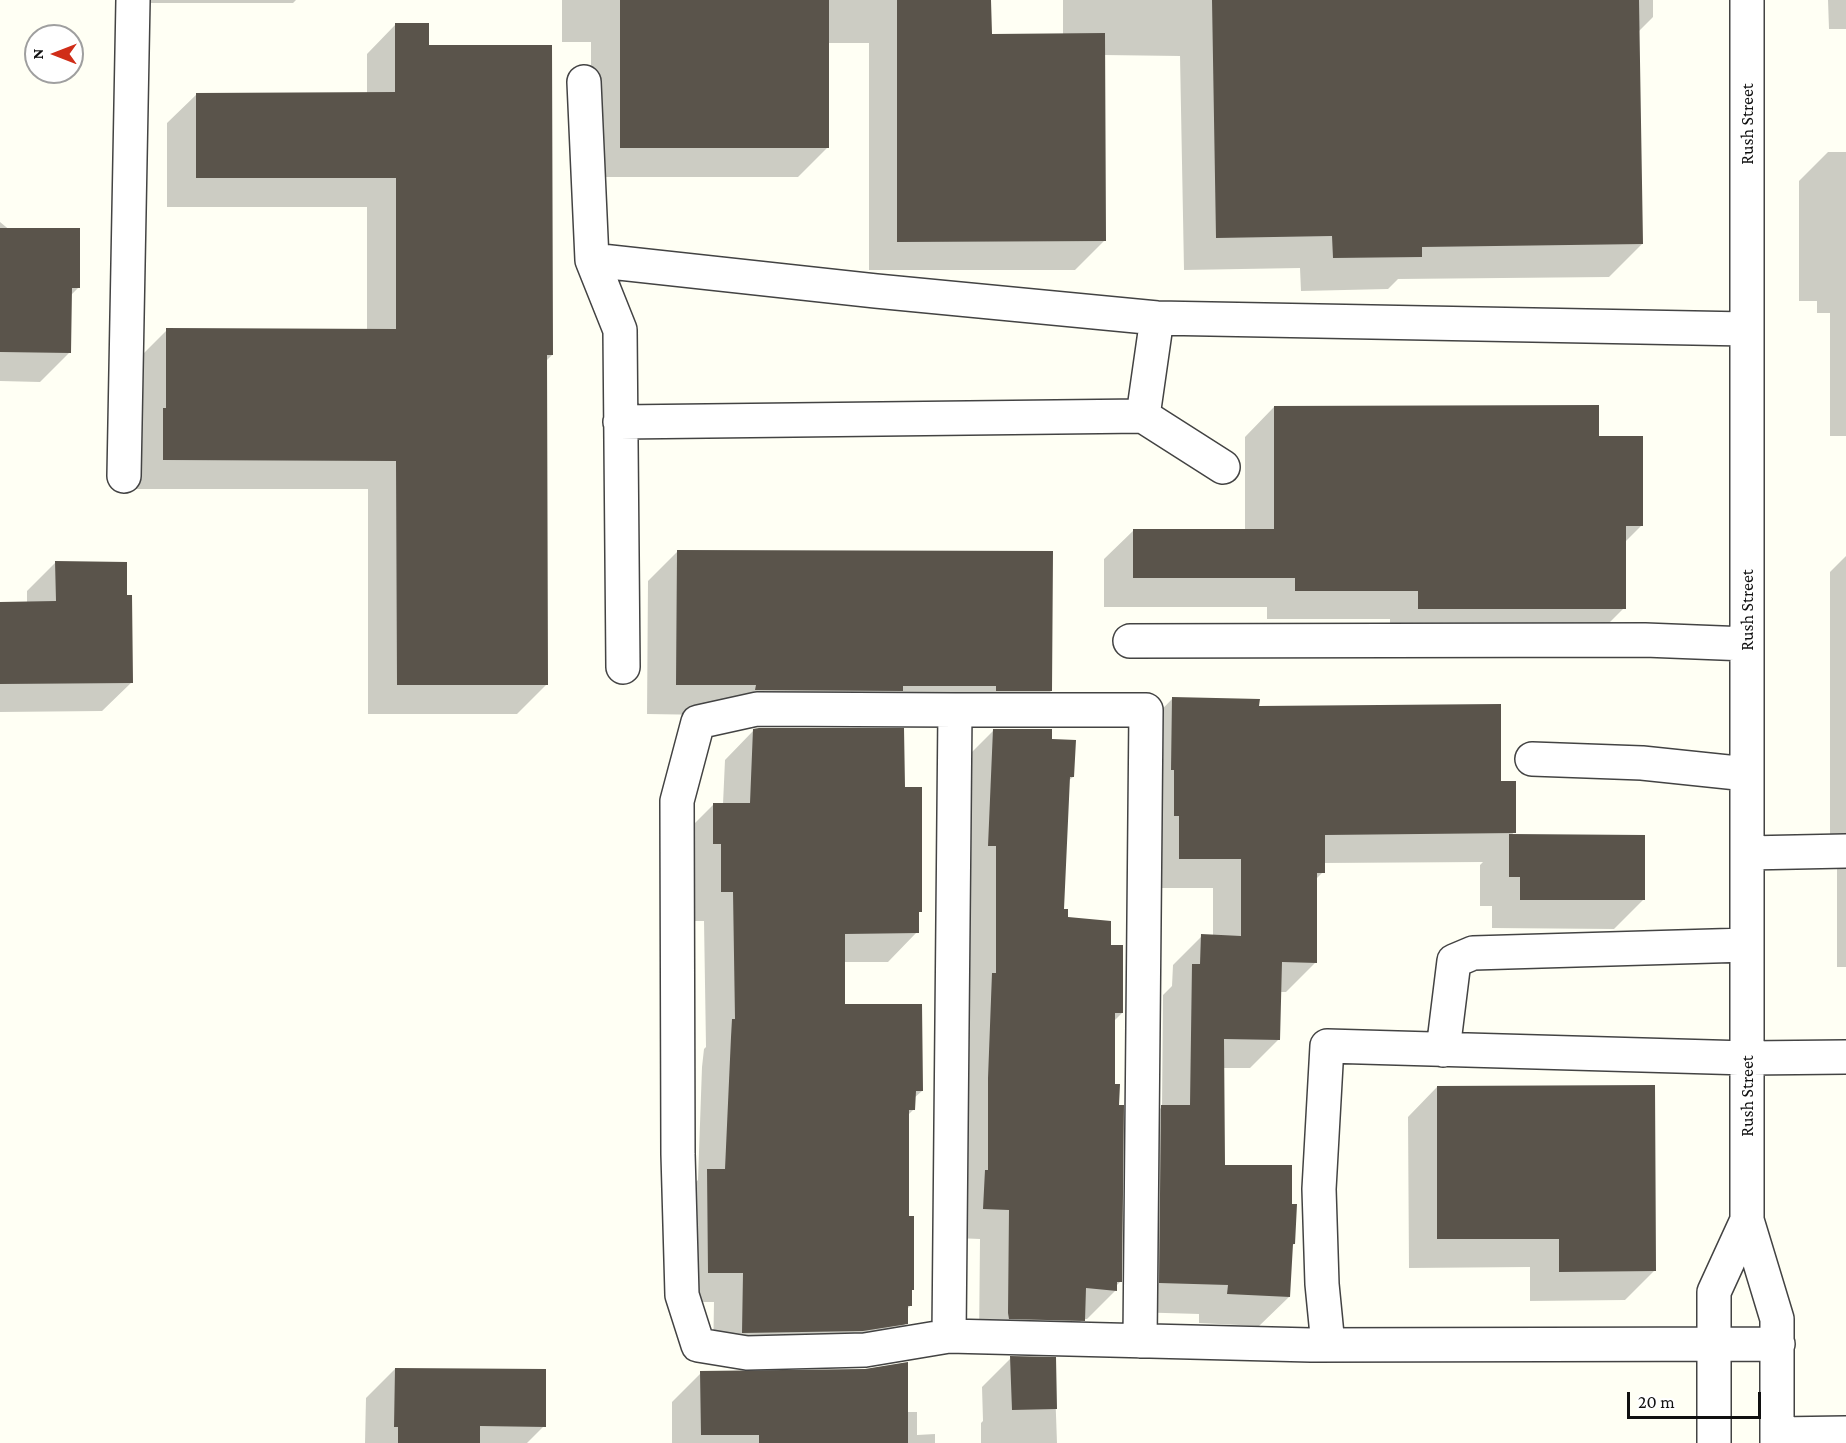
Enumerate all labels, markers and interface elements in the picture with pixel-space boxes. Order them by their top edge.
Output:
north arrow [24,24,84,84]
text: N [29,49,46,59]
street label: Rush Street [1736,83,1758,165]
street label: Rush Street [1736,569,1758,651]
street label: Rush Street [1736,1055,1758,1137]
scale bar [1630,1380,1764,1418]
text: 20 m [1638,1392,1675,1412]

